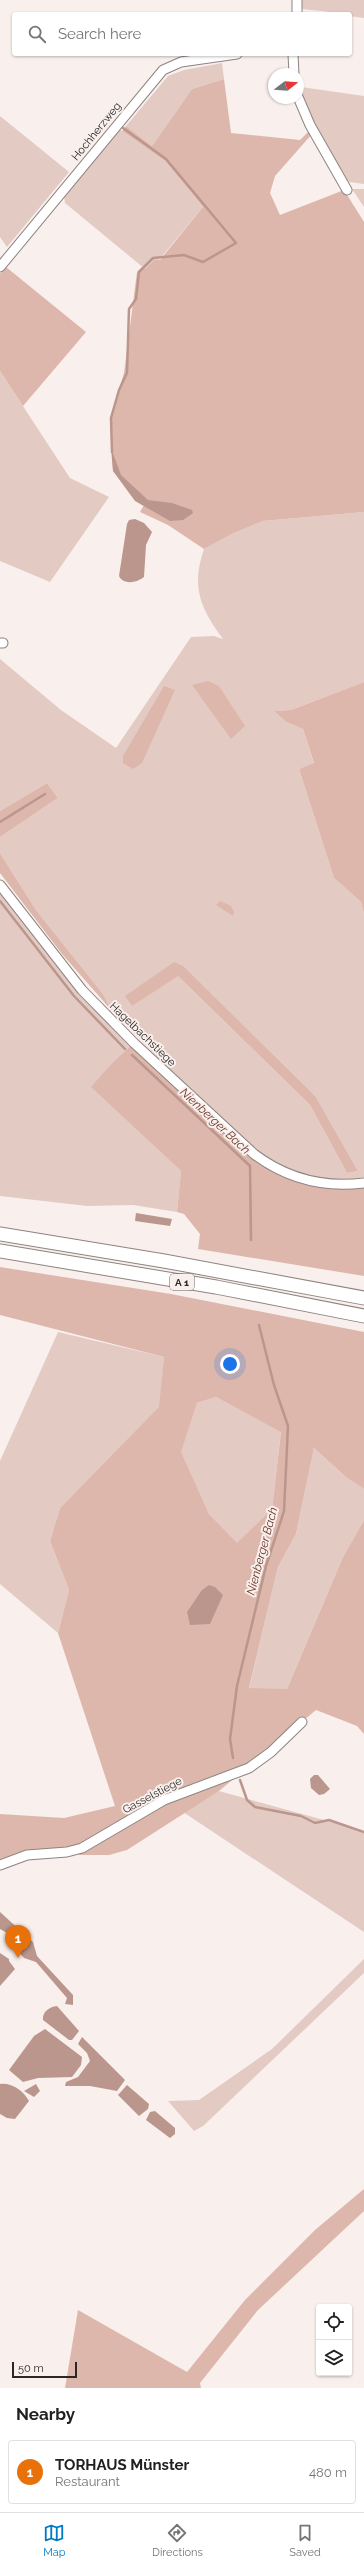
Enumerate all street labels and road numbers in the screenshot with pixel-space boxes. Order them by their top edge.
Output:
street label: Hochherzweg [69,100,124,163]
street label: Hagelbachstiege [107,1000,179,1070]
road number: A 1 [170,1274,194,1290]
street label: Gasselstiege [120,1774,184,1816]

